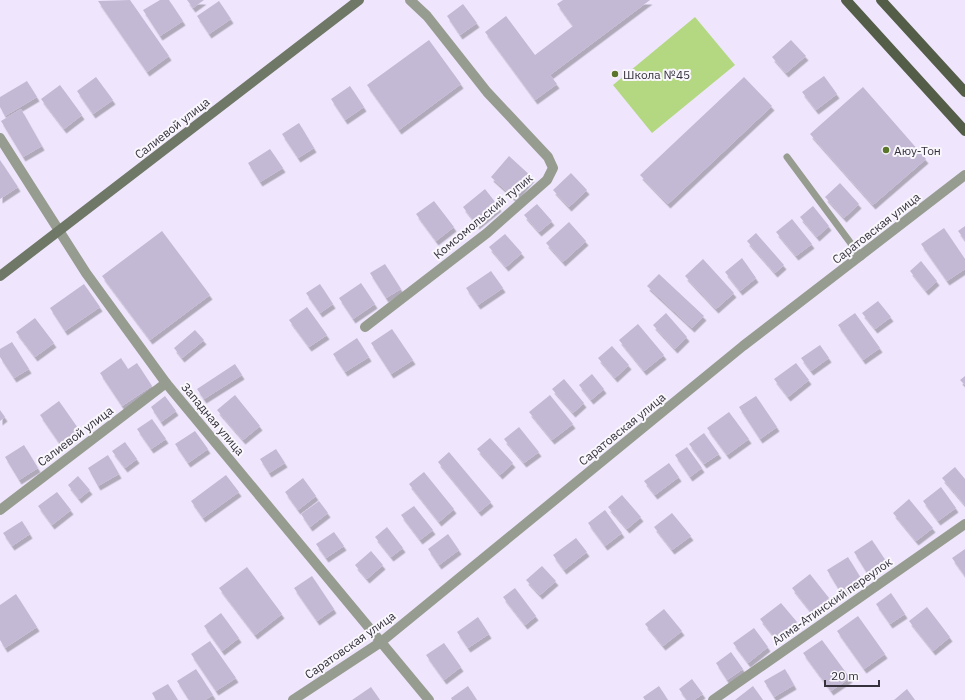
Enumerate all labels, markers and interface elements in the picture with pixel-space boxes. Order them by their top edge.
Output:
place label: Школа №45 [623,67,690,82]
marker: Школа №45 [610,69,620,79]
street label: Салиевой улица [132,94,213,162]
place label: Аюу-Тон [894,143,941,158]
marker: Аюу-Тон [881,145,891,155]
street label: Комсомольский тупик [430,170,536,262]
street label: Саратовская улица [829,189,923,267]
street label: Западная улица [178,380,248,459]
street label: Саратовская улица [576,389,669,469]
street label: Салиевой улица [34,402,116,469]
street label: Алма-Атинский переулок [769,554,895,648]
street label: Саратовская улица [302,608,399,682]
scale bar [825,662,879,688]
text: 20 m [831,668,859,683]

